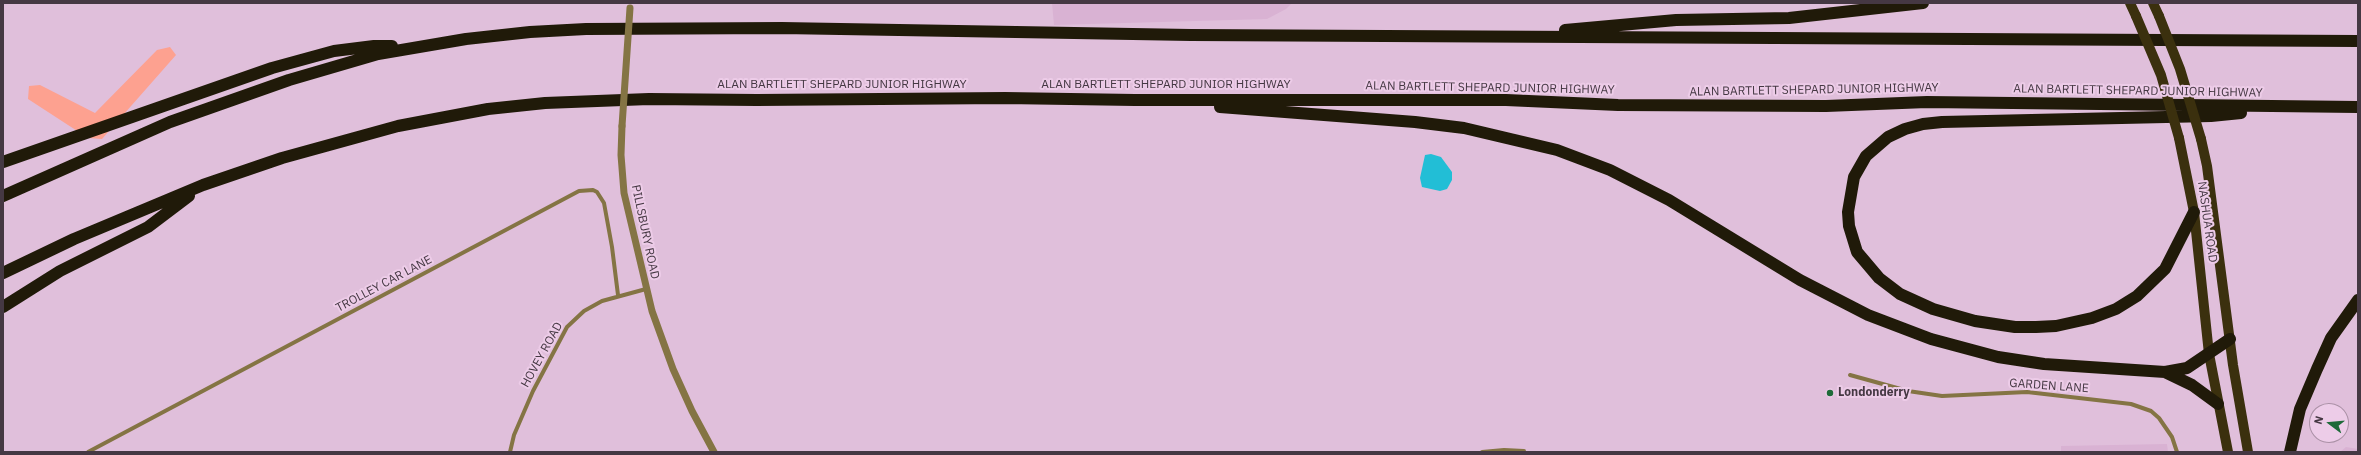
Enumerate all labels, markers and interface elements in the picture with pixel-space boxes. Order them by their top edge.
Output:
street label: ALAN BARTLETT SHEPARD JUNIOR HIGHWAY [717,78,967,92]
street label: ALAN BARTLETT SHEPARD JUNIOR HIGHWAY [1041,78,1291,92]
street label: ALAN BARTLETT SHEPARD JUNIOR HIGHWAY [1365,79,1615,97]
street label: ALAN BARTLETT SHEPARD JUNIOR HIGHWAY [1689,81,1939,99]
street label: ALAN BARTLETT SHEPARD JUNIOR HIGHWAY [2013,82,2263,100]
street label: NASHUA ROAD [2194,181,2220,263]
street label: PILLSBURY ROAD [628,184,662,280]
street label: TROLLEY CAR LANE [334,253,434,315]
street label: HOVEY ROAD [518,320,566,390]
street label: GARDEN LANE [2009,376,2089,396]
place label: Londonderry [1838,386,1910,400]
marker: Londonderry [1825,388,1835,398]
north arrow [2309,403,2349,443]
text: N [2311,414,2326,426]

